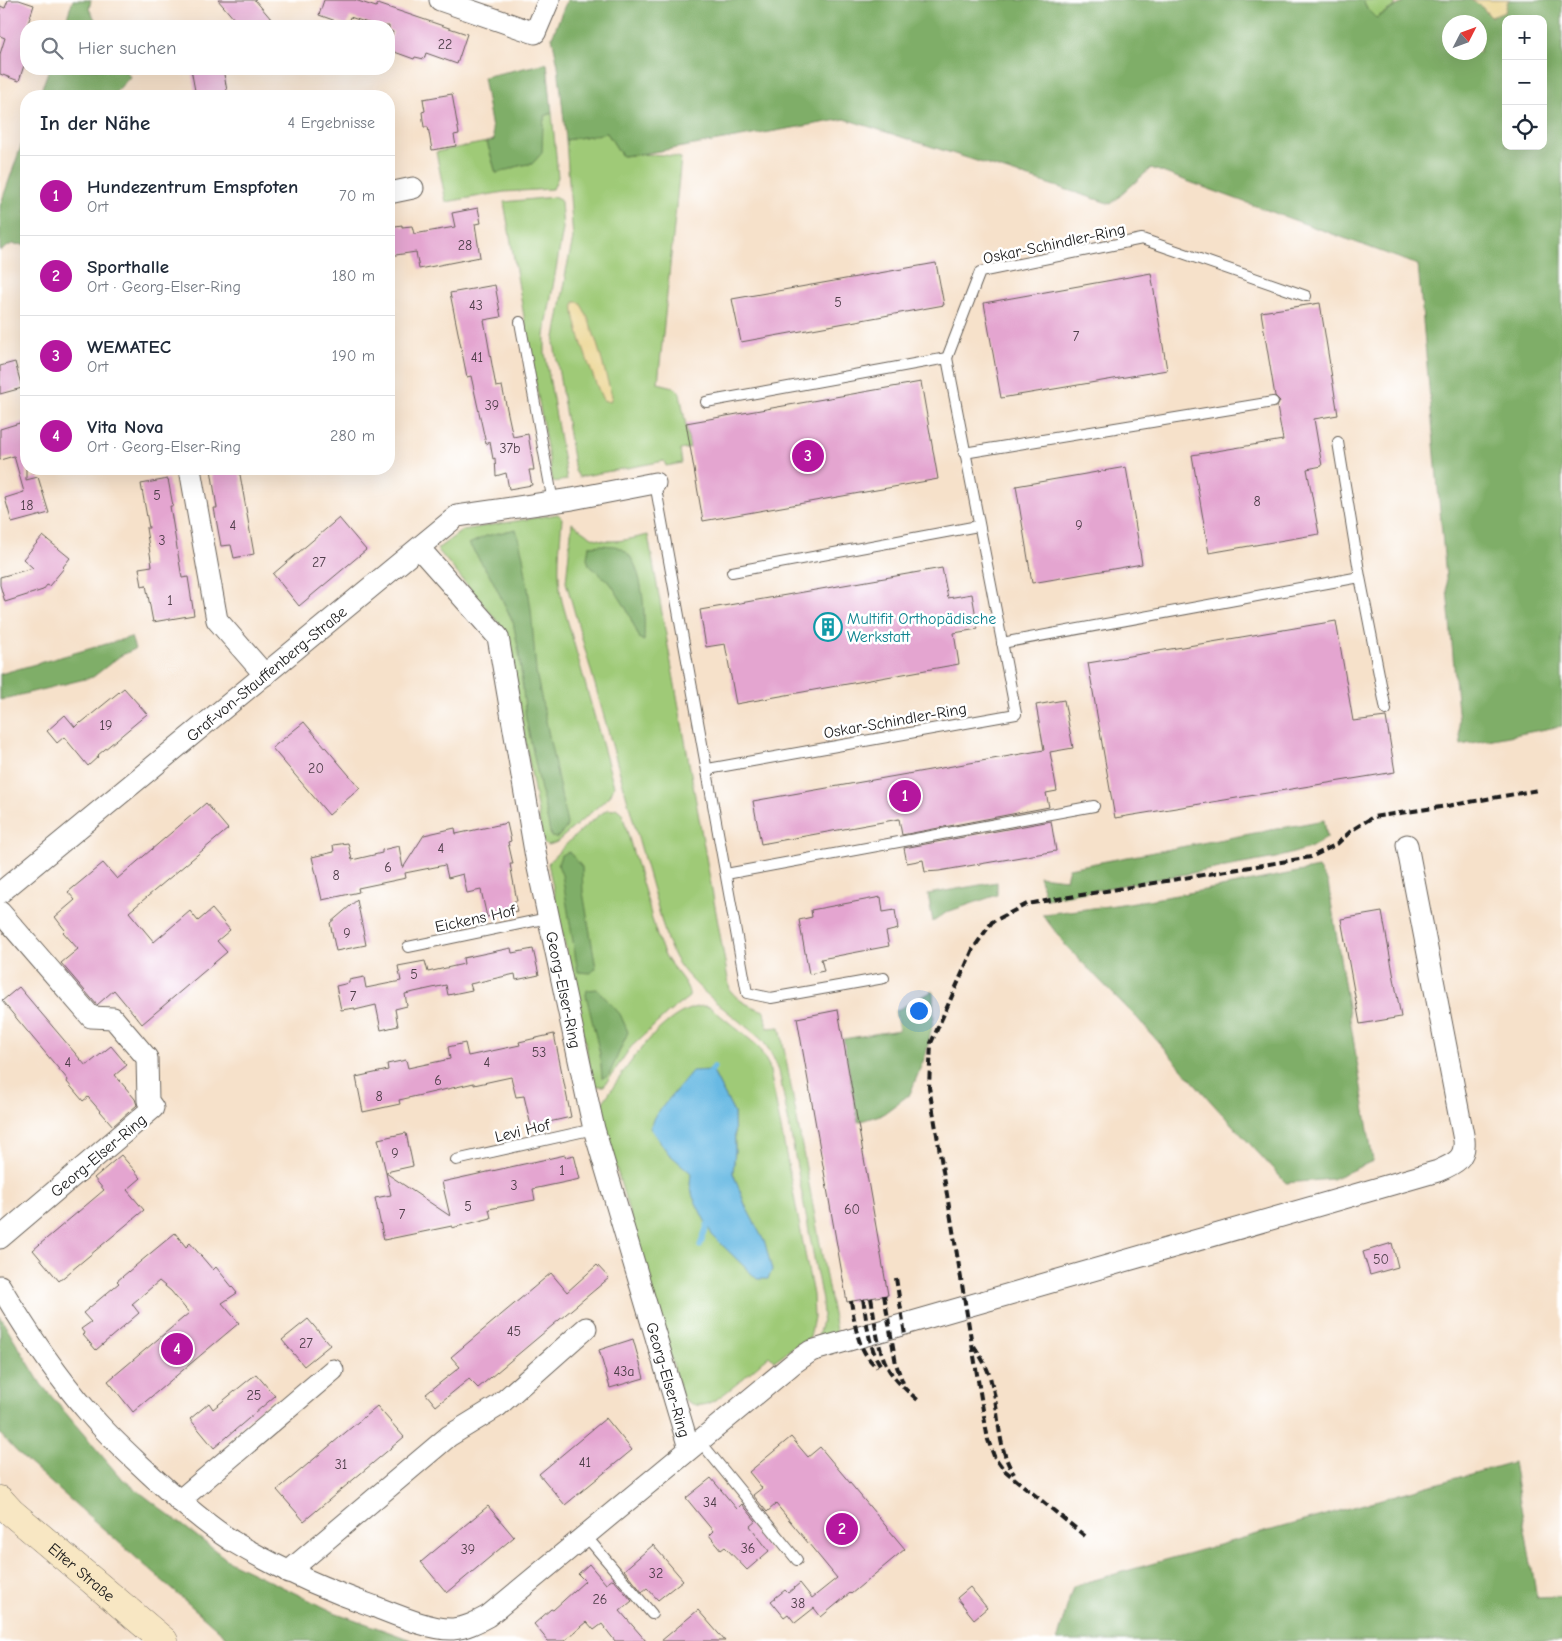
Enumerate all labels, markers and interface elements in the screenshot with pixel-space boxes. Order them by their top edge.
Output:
north arrow [1442,15,1487,60]
map controls [1502,15,1547,150]
button: + [1502,15,1547,60]
search box [20,20,395,75]
icon: search [38,34,66,62]
house number: 22 [438,36,452,53]
text: Hier suchen [78,37,176,59]
button: − [1502,60,1547,105]
button: locate [1502,105,1547,150]
text: In der Nähe [40,111,150,135]
text: 4 Ergebnisse [288,114,375,132]
text: Hundezentrum Emspfoten [87,176,298,198]
text: 1 [53,187,59,205]
text: 70 m [339,187,375,205]
text: Ort [87,198,108,216]
street label: Oskar-Schindler-Ring [981,220,1127,268]
house number: 28 [458,237,472,254]
text: Sporthalle [87,256,169,278]
text: 2 [52,267,60,285]
text: 180 m [332,267,375,285]
text: Ort · Georg-Elser-Ring [87,278,241,296]
house number: 5 [834,294,842,311]
house number: 43 [469,297,483,314]
house number: 7 [1073,328,1080,345]
text: WEMATEC [87,336,171,358]
text: 3 [52,347,60,365]
text: 190 m [332,347,375,365]
house number: 41 [471,349,483,366]
text: Ort [87,358,108,376]
house number: 39 [485,397,499,414]
text: Vita Nova [87,416,164,438]
text: 4 [52,427,60,445]
text: 280 m [330,427,375,445]
pin: 3 [792,437,824,475]
text: Ort · Georg-Elser-Ring [87,438,241,456]
house number: 37b [499,440,521,457]
house number: 5 [153,487,161,504]
house number: 8 [1253,493,1261,510]
house number: 18 [21,497,33,514]
house number: 4 [230,517,237,534]
house number: 9 [1075,517,1083,534]
house number: 3 [158,532,166,549]
house number: 27 [312,554,326,571]
house number: 1 [167,592,173,609]
street label: Graf-von-Stauffenberg-Straße [183,603,351,746]
place label: Multifit Orthopädische Werkstatt [847,610,996,646]
building icon: Multifit Orthopädische Werkstatt [813,612,843,642]
street label: Oskar-Schindler-Ring [822,700,968,742]
house number: 19 [100,717,112,734]
house number: 20 [308,760,324,777]
pin: 1 [889,777,921,815]
house number: 4 [438,840,445,857]
house number: 6 [384,859,392,876]
house number: 8 [332,867,340,884]
street label: Eickens Hof [433,901,519,936]
house number: 9 [343,925,351,942]
street label: Georg-Elser-Ring [542,930,584,1050]
house number: 5 [410,966,418,983]
house number: 7 [350,988,357,1005]
your location [906,998,932,1024]
house number: 53 [532,1044,546,1061]
house number: 4 [65,1054,72,1071]
house number: 4 [484,1054,491,1071]
house number: 6 [434,1072,442,1089]
house number: 8 [375,1088,383,1105]
street label: Georg-Elser-Ring [47,1111,150,1201]
street label: Levi Hof [493,1116,553,1146]
house number: 9 [391,1145,399,1162]
house number: 1 [559,1162,565,1179]
house number: 3 [510,1177,518,1194]
house number: 5 [464,1198,472,1215]
house number: 60 [844,1201,860,1218]
house number: 7 [399,1206,406,1223]
house number: 50 [1373,1251,1389,1268]
street label: Georg-Elser-Ring [642,1320,693,1440]
house number: 45 [507,1323,521,1340]
pin: 4 [161,1330,193,1368]
house number: 27 [299,1335,313,1352]
house number: 43a [613,1363,635,1380]
house number: 25 [247,1387,261,1404]
house number: 41 [579,1454,591,1471]
house number: 31 [335,1456,347,1473]
house number: 34 [703,1494,717,1511]
pin: 2 [826,1510,858,1548]
street label: Elter Straße [44,1539,118,1606]
house number: 36 [741,1540,755,1557]
house number: 39 [461,1541,475,1558]
house number: 32 [649,1565,663,1582]
house number: 26 [593,1591,607,1608]
house number: 38 [791,1595,805,1612]

